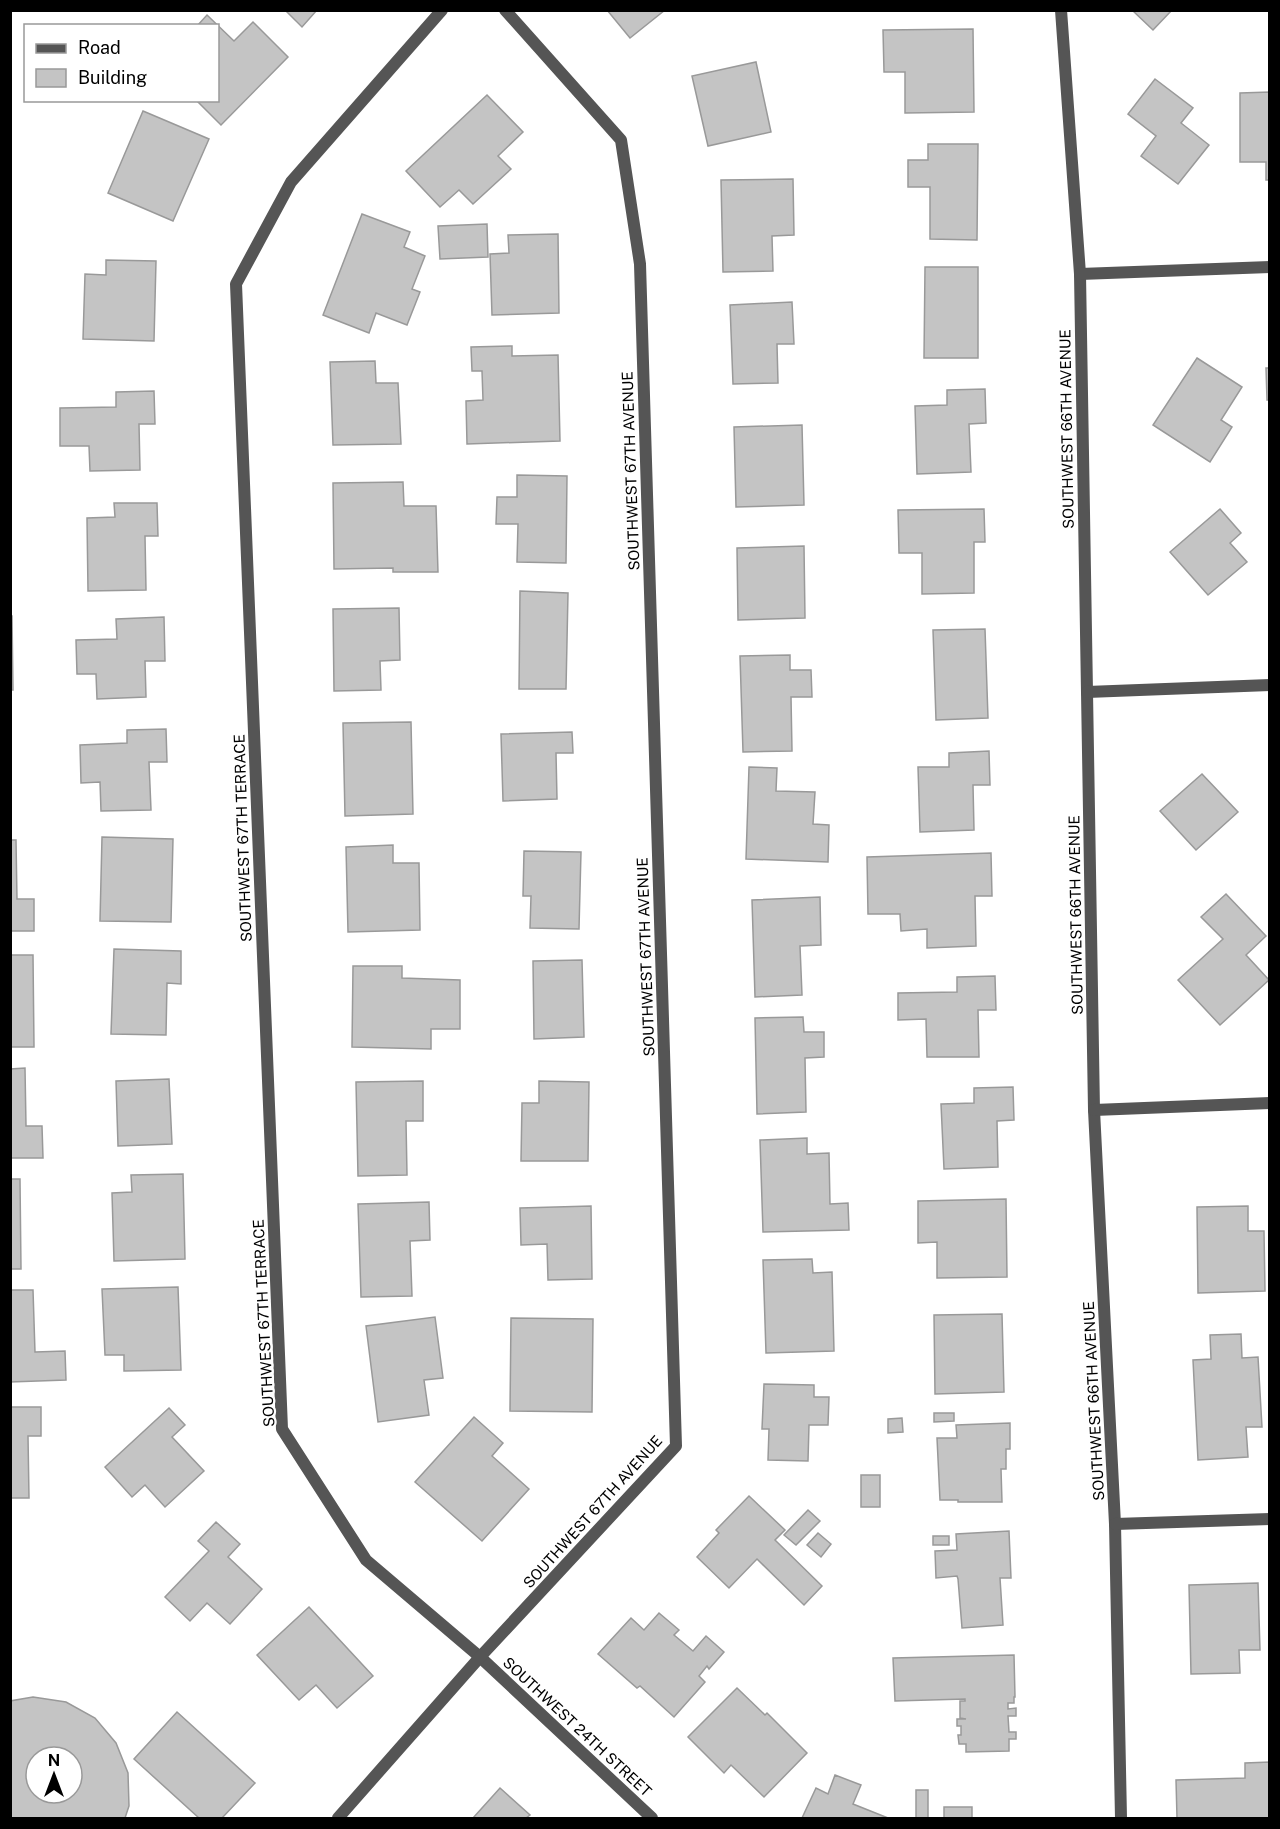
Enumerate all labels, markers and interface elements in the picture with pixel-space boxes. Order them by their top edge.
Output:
legend [24,24,219,102]
text: Road [78,37,121,58]
text: Building [78,67,147,88]
street label: SOUTHWEST 66TH AVENUE [1056,329,1077,529]
street label: SOUTHWEST 67TH AVENUE [619,371,642,571]
street label: SOUTHWEST 67TH TERRACE [230,734,255,942]
street label: SOUTHWEST 66TH AVENUE [1065,815,1086,1015]
street label: SOUTHWEST 67TH AVENUE [634,857,657,1057]
street label: SOUTHWEST 67TH TERRACE [250,1219,277,1427]
street label: SOUTHWEST 66TH AVENUE [1080,1301,1107,1501]
street label: SOUTHWEST 67TH AVENUE [520,1432,666,1591]
street label: SOUTHWEST 24TH STREET [500,1653,655,1800]
north arrow [24,1745,84,1805]
text: N [48,1751,60,1770]

